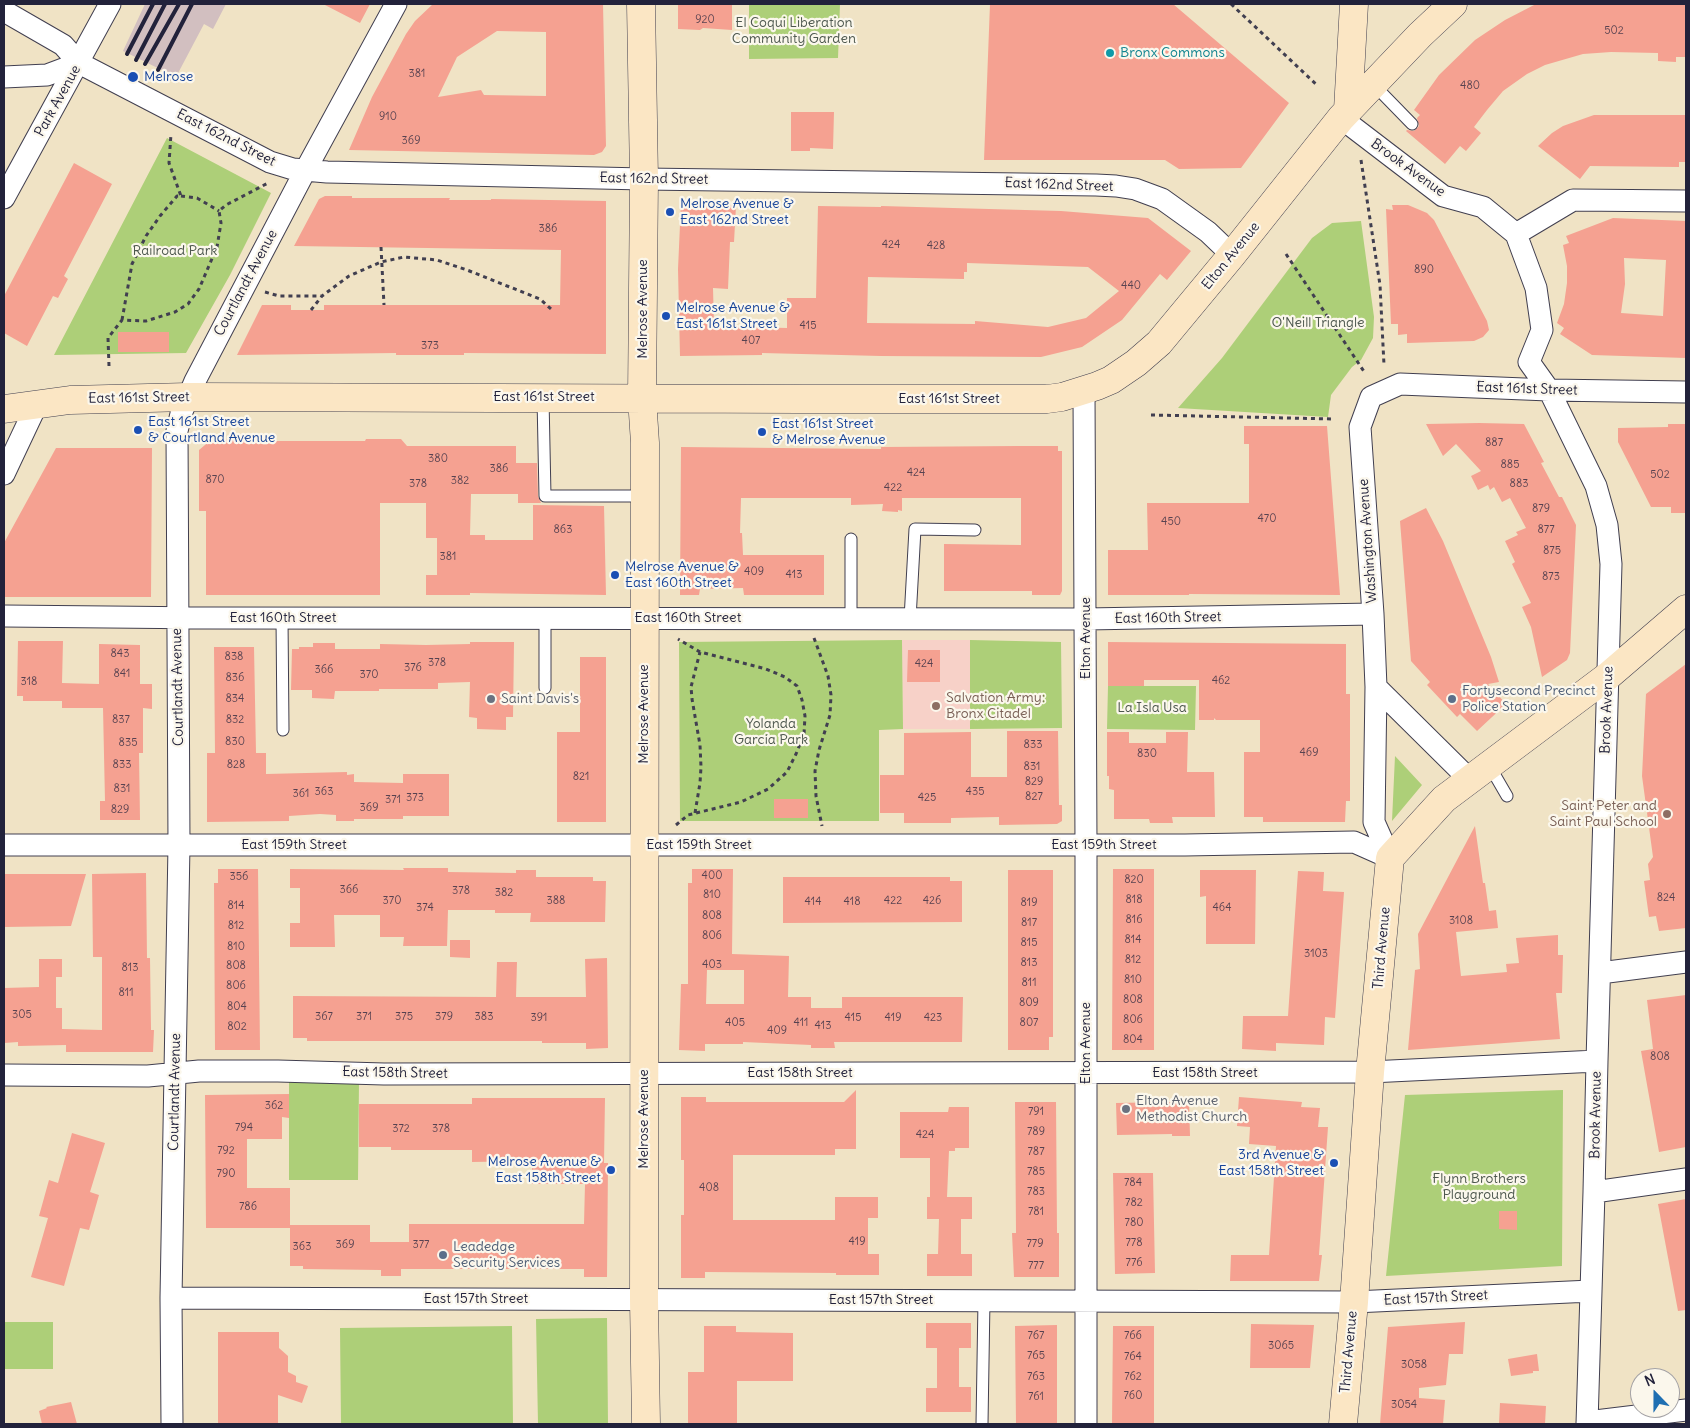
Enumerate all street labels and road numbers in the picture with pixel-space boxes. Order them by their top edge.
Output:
street label: Park Avenue [31,62,85,140]
street label: East 162nd Street [174,106,278,170]
street label: Brook Avenue [1368,135,1448,201]
street label: East 162nd Street [599,170,709,188]
street label: East 162nd Street [1004,175,1114,195]
street label: Elton Avenue [1199,219,1263,293]
street label: Courtlandt Avenue [211,227,281,339]
street label: Melrose Avenue [635,259,651,359]
street label: East 161st Street [1476,379,1578,399]
street label: East 161st Street [88,389,190,407]
street label: East 161st Street [493,389,595,405]
street label: East 161st Street [898,391,1000,407]
street label: Washington Avenue [1355,478,1381,604]
street label: Elton Avenue [1078,597,1094,679]
street label: East 160th Street [1114,609,1222,627]
street label: East 160th Street [230,610,336,626]
street label: East 160th Street [635,610,741,626]
street label: Courtlandt Avenue [169,628,187,746]
street label: Melrose Avenue [636,664,652,764]
street label: Brook Avenue [1597,666,1617,754]
street label: East 159th Street [241,837,347,853]
street label: East 159th Street [646,837,752,853]
street label: East 159th Street [1051,837,1157,853]
street label: Third Avenue [1370,906,1394,990]
street label: Elton Avenue [1078,1002,1094,1084]
street label: Courtlandt Avenue [166,1033,184,1151]
street label: East 158th Street [342,1064,448,1082]
street label: East 158th Street [747,1065,853,1081]
street label: East 158th Street [1152,1065,1258,1081]
street label: Melrose Avenue [636,1069,652,1169]
street label: Brook Avenue [1587,1071,1605,1159]
street label: East 157th Street [1383,1287,1489,1309]
street label: East 157th Street [424,1291,528,1307]
street label: East 157th Street [829,1292,933,1308]
street label: Third Avenue [1337,1310,1361,1394]

